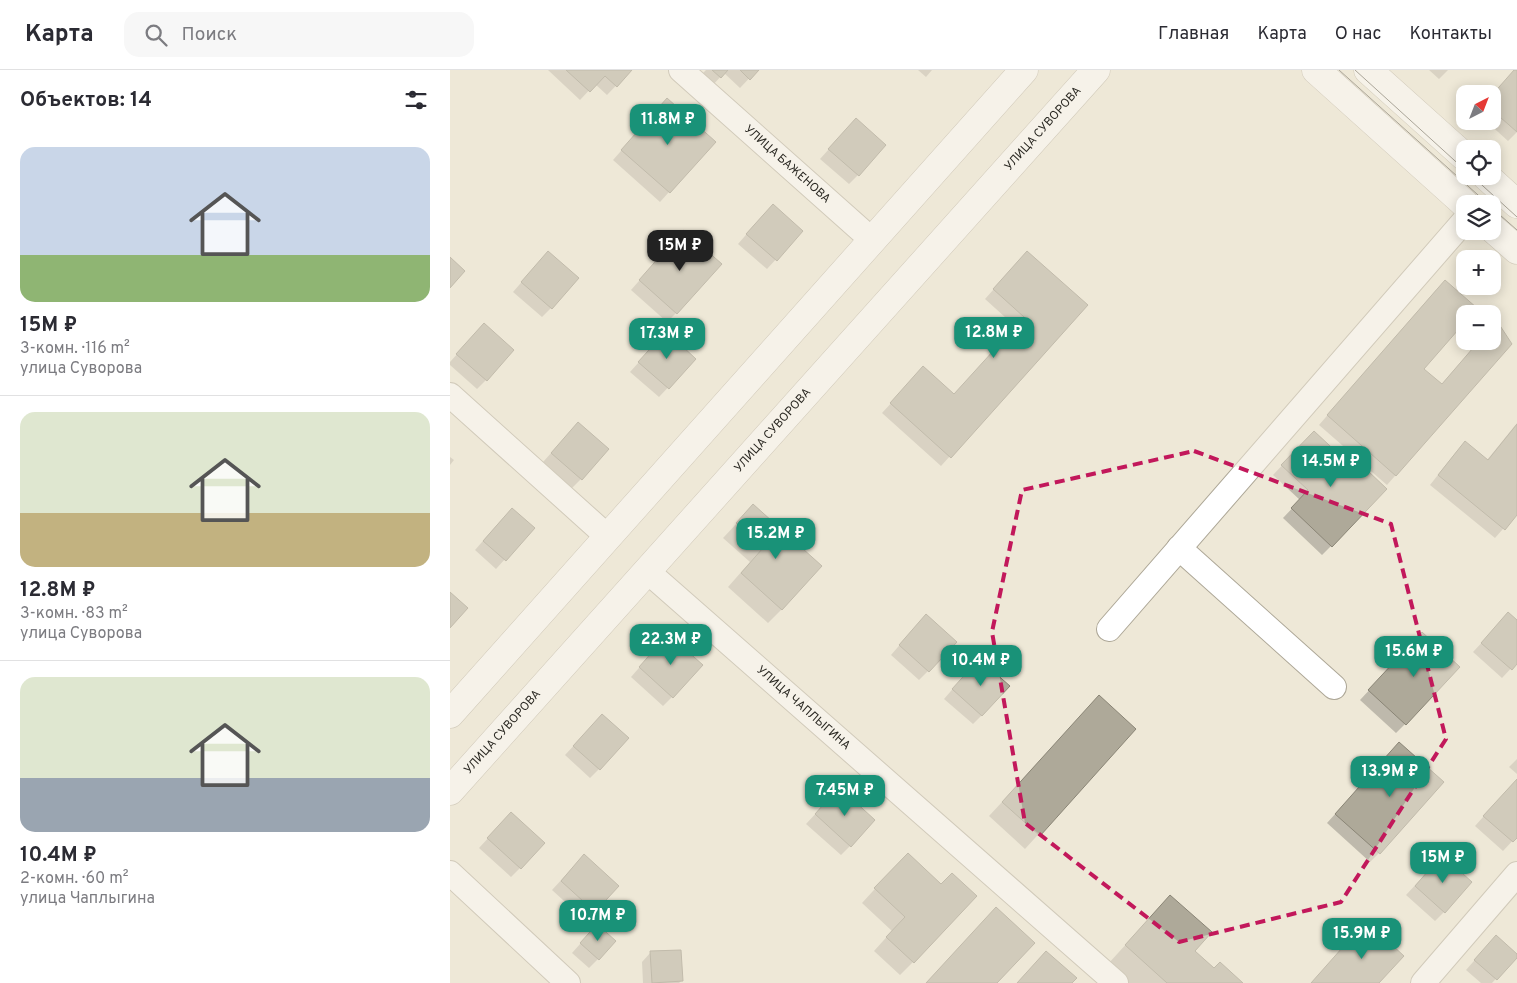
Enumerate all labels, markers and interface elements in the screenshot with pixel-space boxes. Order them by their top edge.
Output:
search box [124,12,474,57]
text: Карта [25,20,94,50]
icon: search [142,21,170,49]
text: Поиск [182,23,237,47]
text: Главная [1158,23,1229,46]
text: Карта [1257,23,1307,46]
text: О нас [1335,23,1381,46]
text: Контакты [1409,23,1492,46]
street label: УЛИЦА СУВОРОВА [1001,83,1085,174]
north arrow [1456,85,1501,130]
map controls [1456,85,1501,350]
icon: filters [402,86,430,114]
text: Объектов: 14 [20,87,152,114]
pin: 11.8M ₽ [622,104,714,146]
text: 11.8M ₽ [641,110,695,130]
street label: УЛИЦА БАЖЕНОВА [740,122,834,207]
button: locate [1456,140,1501,185]
icon: home [180,179,270,269]
button: layers [1456,195,1501,240]
pin: 15M ₽ [645,230,715,272]
text: 15M ₽ [658,236,702,256]
button: + [1456,250,1501,295]
button: − [1456,305,1501,350]
text: 15M ₽ [20,312,77,339]
pin: 12.8M ₽ [948,316,1040,359]
pin: 17.3M ₽ [621,318,713,360]
text: 12.8M ₽ [965,323,1023,343]
text: 17.3M ₽ [640,324,694,344]
text: 3-комн. · 116 m² [20,339,130,359]
text: улица Суворова [20,359,142,379]
street label: УЛИЦА СУВОРОВА [731,385,815,476]
icon: home [180,445,270,535]
pin: 14.5M ₽ [1285,446,1377,488]
text: 14.5M ₽ [1302,452,1360,472]
pin: 15.2M ₽ [730,518,822,560]
text: 15.2M ₽ [747,524,805,544]
text: 12.8M ₽ [20,577,96,604]
text: 3-комн. · 83 m² [20,604,128,624]
text: улица Суворова [20,624,142,644]
pin: 22.3M ₽ [625,624,717,666]
text: 22.3M ₽ [641,630,701,650]
pin: 15.6M ₽ [1368,636,1460,678]
text: 15.6M ₽ [1385,642,1443,662]
pin: 10.4M ₽ [935,644,1027,687]
text: 10.4M ₽ [952,651,1010,671]
street label: УЛИЦА ЧАПЛЫГИНА [753,663,854,754]
street label: УЛИЦА СУВОРОВА [461,687,545,778]
icon: home [180,710,270,800]
pin: 13.9M ₽ [1344,756,1436,798]
text: 13.9M ₽ [1362,762,1418,782]
pin: 7.45M ₽ [799,774,891,817]
text: 7.45M ₽ [816,781,874,801]
text: 10.4M ₽ [20,842,97,869]
pin: 15M ₽ [1408,842,1478,884]
text: 15M ₽ [1421,848,1465,868]
text: 2-комн. · 60 m² [20,869,129,889]
text: улица Чаплыгина [20,889,155,909]
pin: 10.7M ₽ [552,900,644,942]
text: 10.7M ₽ [570,906,626,926]
pin: 15.9M ₽ [1316,918,1408,960]
text: 15.9M ₽ [1333,924,1391,944]

